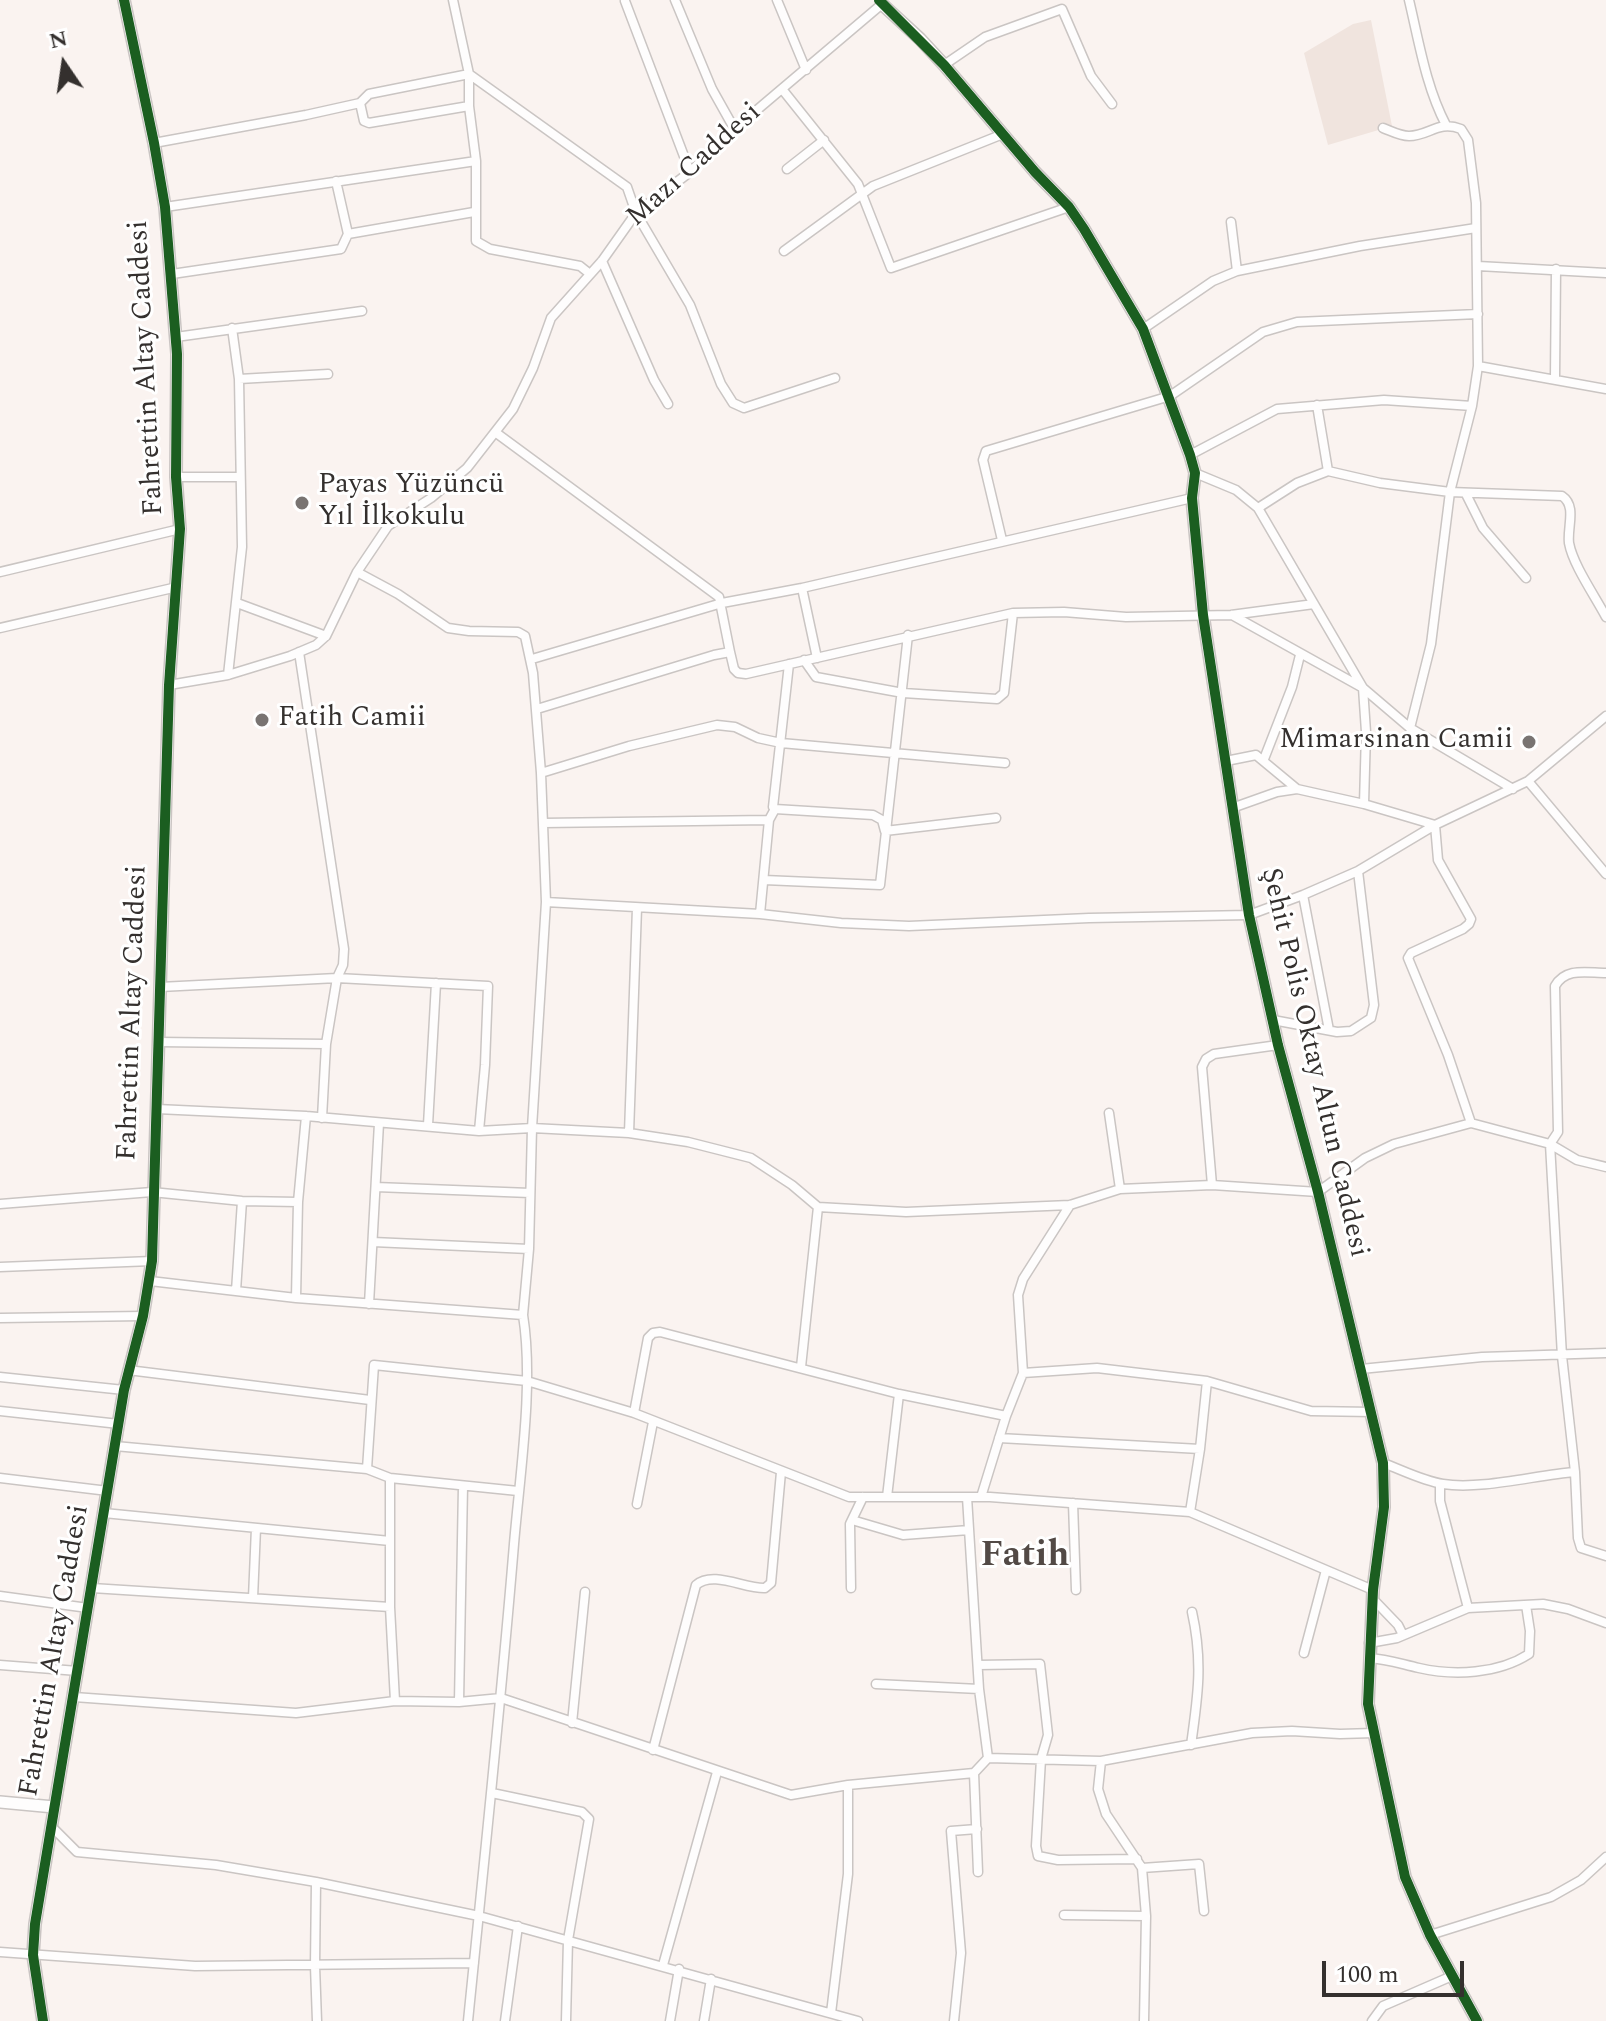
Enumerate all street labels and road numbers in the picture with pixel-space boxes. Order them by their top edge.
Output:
street label: Mazı Caddesi [621,97,769,235]
street label: Fahrettin Altay Caddesi [123,220,173,516]
street label: Fahrettin Altay Caddesi [112,865,156,1161]
street label: Şehit Polis Oktay Altun Caddesi [1252,865,1374,1261]
street label: Fahrettin Altay Caddesi [14,1503,98,1799]

